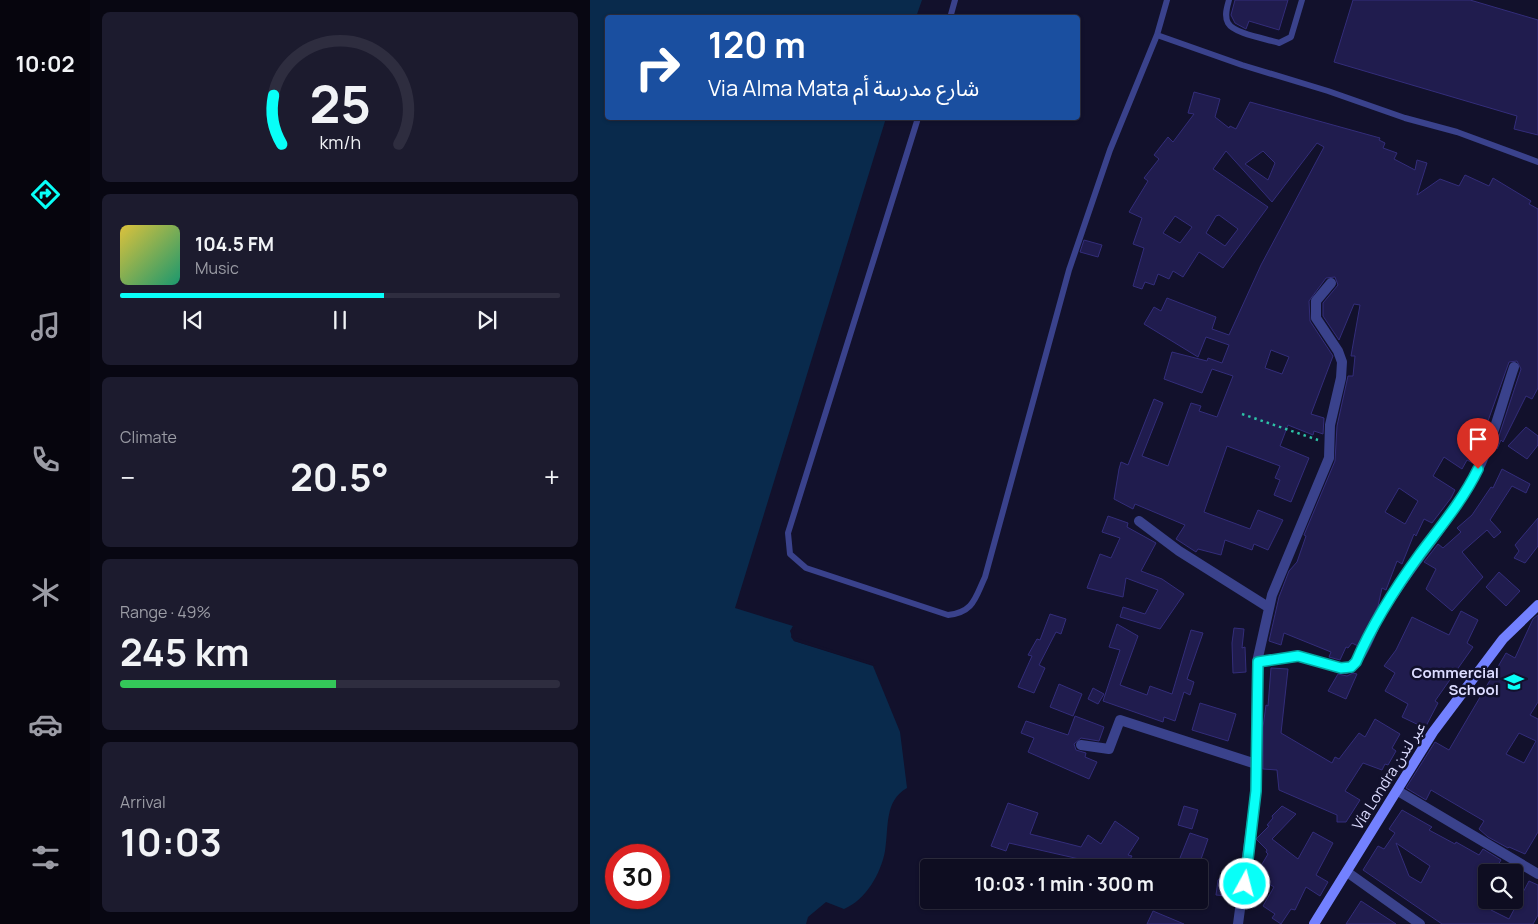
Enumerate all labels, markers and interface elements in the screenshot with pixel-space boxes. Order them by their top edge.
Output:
text: 120 m [708,21,806,69]
icon: right [625,35,690,100]
text: 10:02 [15,49,75,79]
text: 25 [309,68,371,139]
text: Via Alma Mata شارع مدرسة أم [708,73,979,103]
text: km/h [319,130,361,154]
icon: directions [28,177,63,212]
text: 104.5 FM [195,231,274,257]
text: Music [195,257,239,279]
icon: previous [179,306,207,334]
icon: pause [326,306,354,334]
icon: next [473,306,501,334]
icon: music [28,309,63,344]
pin [1457,418,1499,469]
icon: arrive [1464,425,1492,453]
text: Climate [120,426,177,448]
icon: phone [28,442,63,477]
text: 20.5° [290,450,389,502]
text: − [120,458,135,496]
text: + [544,458,560,496]
icon: climate [28,575,63,610]
text: Range · 49% [120,601,211,623]
text: 245 km [120,625,249,677]
place label: Commercial School [1411,662,1499,700]
school or university icon: Commercial School [1503,671,1525,693]
icon: car [28,707,63,742]
street label: Vía Londra عبر لندن [1347,718,1430,834]
text: Arrival [120,791,166,813]
text: 10:03 [120,815,222,867]
icon: filters [28,840,63,875]
speed limit sign: 30 [605,844,670,909]
position arrow [1218,857,1270,909]
map controls [1478,864,1523,909]
button: search [1478,864,1523,909]
text: 10:03 · 1 min · 300 m [974,871,1154,897]

